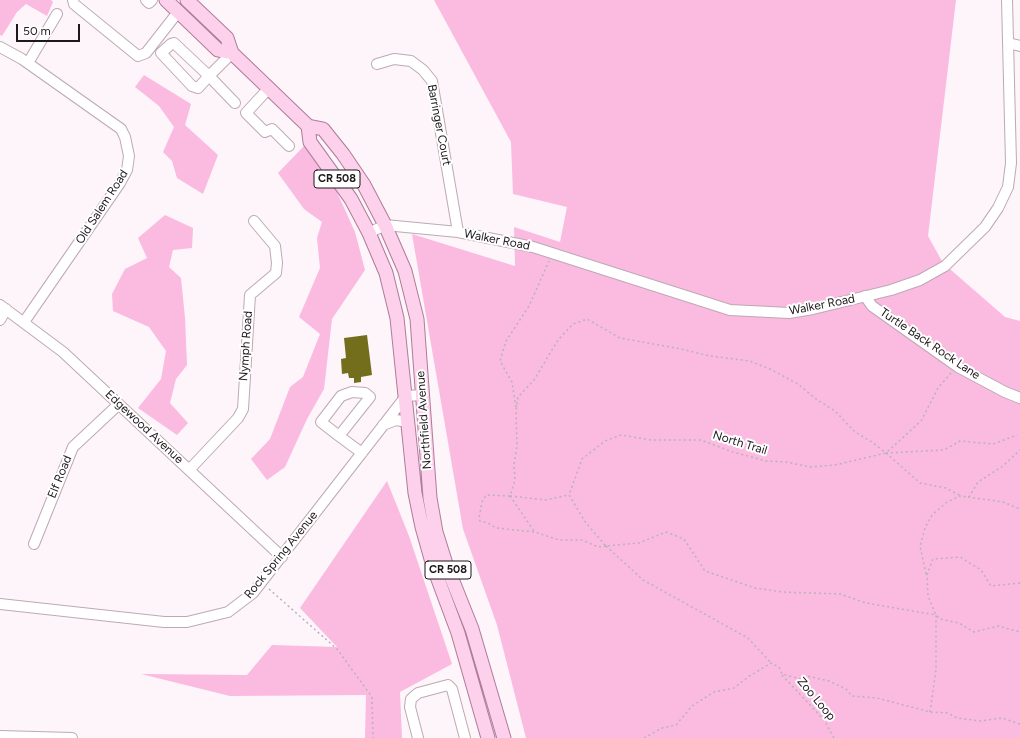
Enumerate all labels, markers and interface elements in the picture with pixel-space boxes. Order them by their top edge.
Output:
scale bar [18,16,82,42]
text: 50 m [23,24,51,38]
street label: Barringer Court [424,83,454,167]
street label: Old Salem Road [73,167,131,247]
road number: CR 508 [314,170,360,188]
street label: Walker Road [463,227,531,253]
street label: Walker Road [788,292,856,318]
street label: Turtle Back Rock Lane [877,305,983,383]
street label: Nymph Road [236,310,256,382]
street label: Northfield Avenue [413,370,435,470]
street label: Edgewood Avenue [102,387,186,467]
street label: North Trail [711,428,769,458]
street label: Elf Road [45,454,75,500]
street label: Rock Spring Avenue [241,508,321,602]
road number: CR 508 [425,561,471,579]
street label: Zoo Loop [794,675,838,723]

